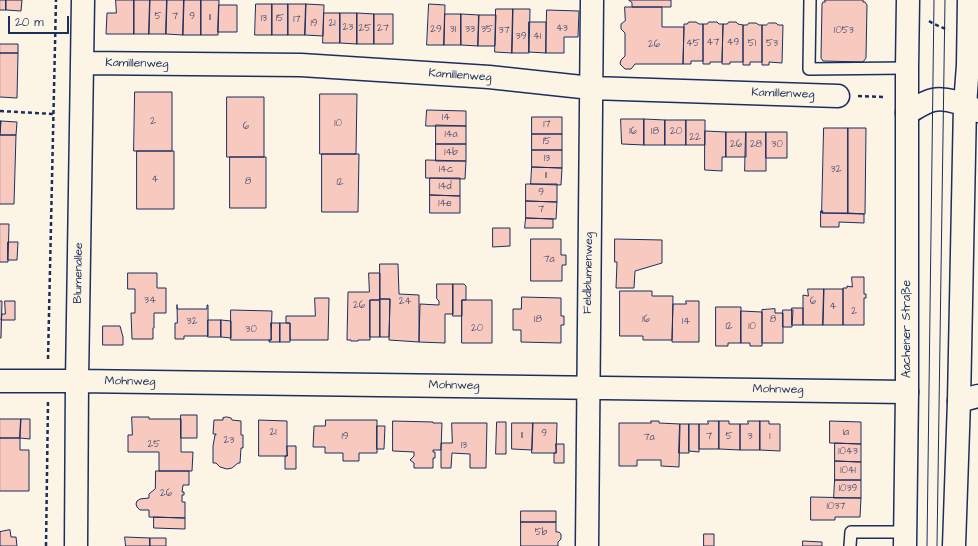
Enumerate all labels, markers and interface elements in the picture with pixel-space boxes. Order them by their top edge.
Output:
scale bar [10,8,71,34]
house number: 5 [154,11,162,23]
house number: 7 [172,11,178,23]
house number: 9 [189,11,195,23]
house number: 11 [209,12,211,24]
house number: 13 [261,13,267,25]
house number: 15 [276,13,284,25]
text: 20 m [15,14,44,31]
house number: 17 [293,14,301,26]
house number: 19 [311,18,317,30]
house number: 21 [328,18,336,30]
house number: 23 [343,22,353,34]
house number: 25 [359,23,371,35]
house number: 27 [377,23,389,35]
house number: 43 [556,23,568,35]
house number: 29 [430,24,442,36]
house number: 31 [450,24,456,36]
house number: 33 [465,24,475,36]
house number: 35 [481,24,493,36]
house number: 37 [498,25,510,37]
house number: 1053 [834,25,854,37]
house number: 39 [516,31,526,43]
house number: 41 [533,31,541,43]
house number: 47 [707,37,719,49]
house number: 49 [727,37,739,49]
house number: 45 [686,38,700,50]
house number: 51 [748,38,756,50]
house number: 53 [766,38,778,50]
house number: 26 [648,39,660,51]
street label: Kamillenweg [105,56,169,72]
street label: Kamillenweg [428,67,492,85]
street label: Kamillenweg [751,86,815,102]
house number: 14 [442,112,450,124]
house number: 2 [150,116,156,128]
house number: 10 [334,118,342,130]
house number: 17 [543,119,551,131]
house number: 6 [243,121,249,133]
house number: 16 [629,126,637,138]
house number: 18 [651,126,659,138]
house number: 20 [670,126,682,138]
house number: 14a [444,129,458,141]
house number: 22 [689,132,701,144]
house number: 15 [543,136,551,148]
house number: 26 [730,139,742,151]
house number: 28 [750,139,762,151]
house number: 30 [771,139,783,151]
house number: 14b [444,147,458,159]
house number: 13 [544,153,550,165]
house number: 14c [439,164,453,176]
house number: 32 [831,164,841,176]
house number: 11 [545,170,547,182]
house number: 4 [152,174,158,186]
house number: 8 [245,176,251,188]
house number: 12 [336,177,344,189]
house number: 14d [438,181,452,193]
house number: 9 [538,187,544,199]
house number: 14e [438,198,452,210]
house number: 7 [538,204,544,216]
street label: Feldblumenweg [581,232,597,314]
street label: Blumenallee [71,242,87,304]
house number: 7a [543,254,555,266]
street label: Aachener Straße [900,280,914,378]
house number: 34 [144,295,156,307]
house number: 24 [399,296,411,308]
house number: 6 [810,296,816,308]
house number: 26 [353,300,365,312]
house number: 4 [830,301,836,313]
house number: 2 [851,306,857,318]
house number: 18 [534,314,542,326]
house number: 16 [642,314,650,326]
house number: 8 [770,314,776,326]
house number: 32 [187,316,197,328]
house number: 14 [682,316,690,328]
house number: 12 [725,321,733,333]
house number: 10 [748,321,756,333]
house number: 20 [471,323,483,335]
house number: 30 [245,324,257,336]
street label: Mohnweg [104,374,156,390]
street label: Mohnweg [428,378,480,394]
street label: Mohnweg [752,382,804,398]
house number: 21 [269,427,277,439]
house number: 1a [843,427,849,439]
house number: 9 [541,428,547,440]
house number: 11 [521,430,523,442]
house number: 19 [342,431,348,443]
house number: 7 [706,431,712,443]
house number: 5 [725,431,733,443]
house number: 3 [747,431,753,443]
house number: 1 [769,431,771,443]
house number: 7a [643,432,655,444]
house number: 23 [224,435,234,447]
house number: 25 [148,439,160,451]
house number: 13 [461,440,467,452]
house number: 1043 [838,446,858,458]
house number: 1041 [840,465,856,477]
house number: 1039 [839,483,857,495]
house number: 26 [160,488,172,500]
house number: 1037 [827,501,845,513]
house number: 5b [535,527,547,539]

